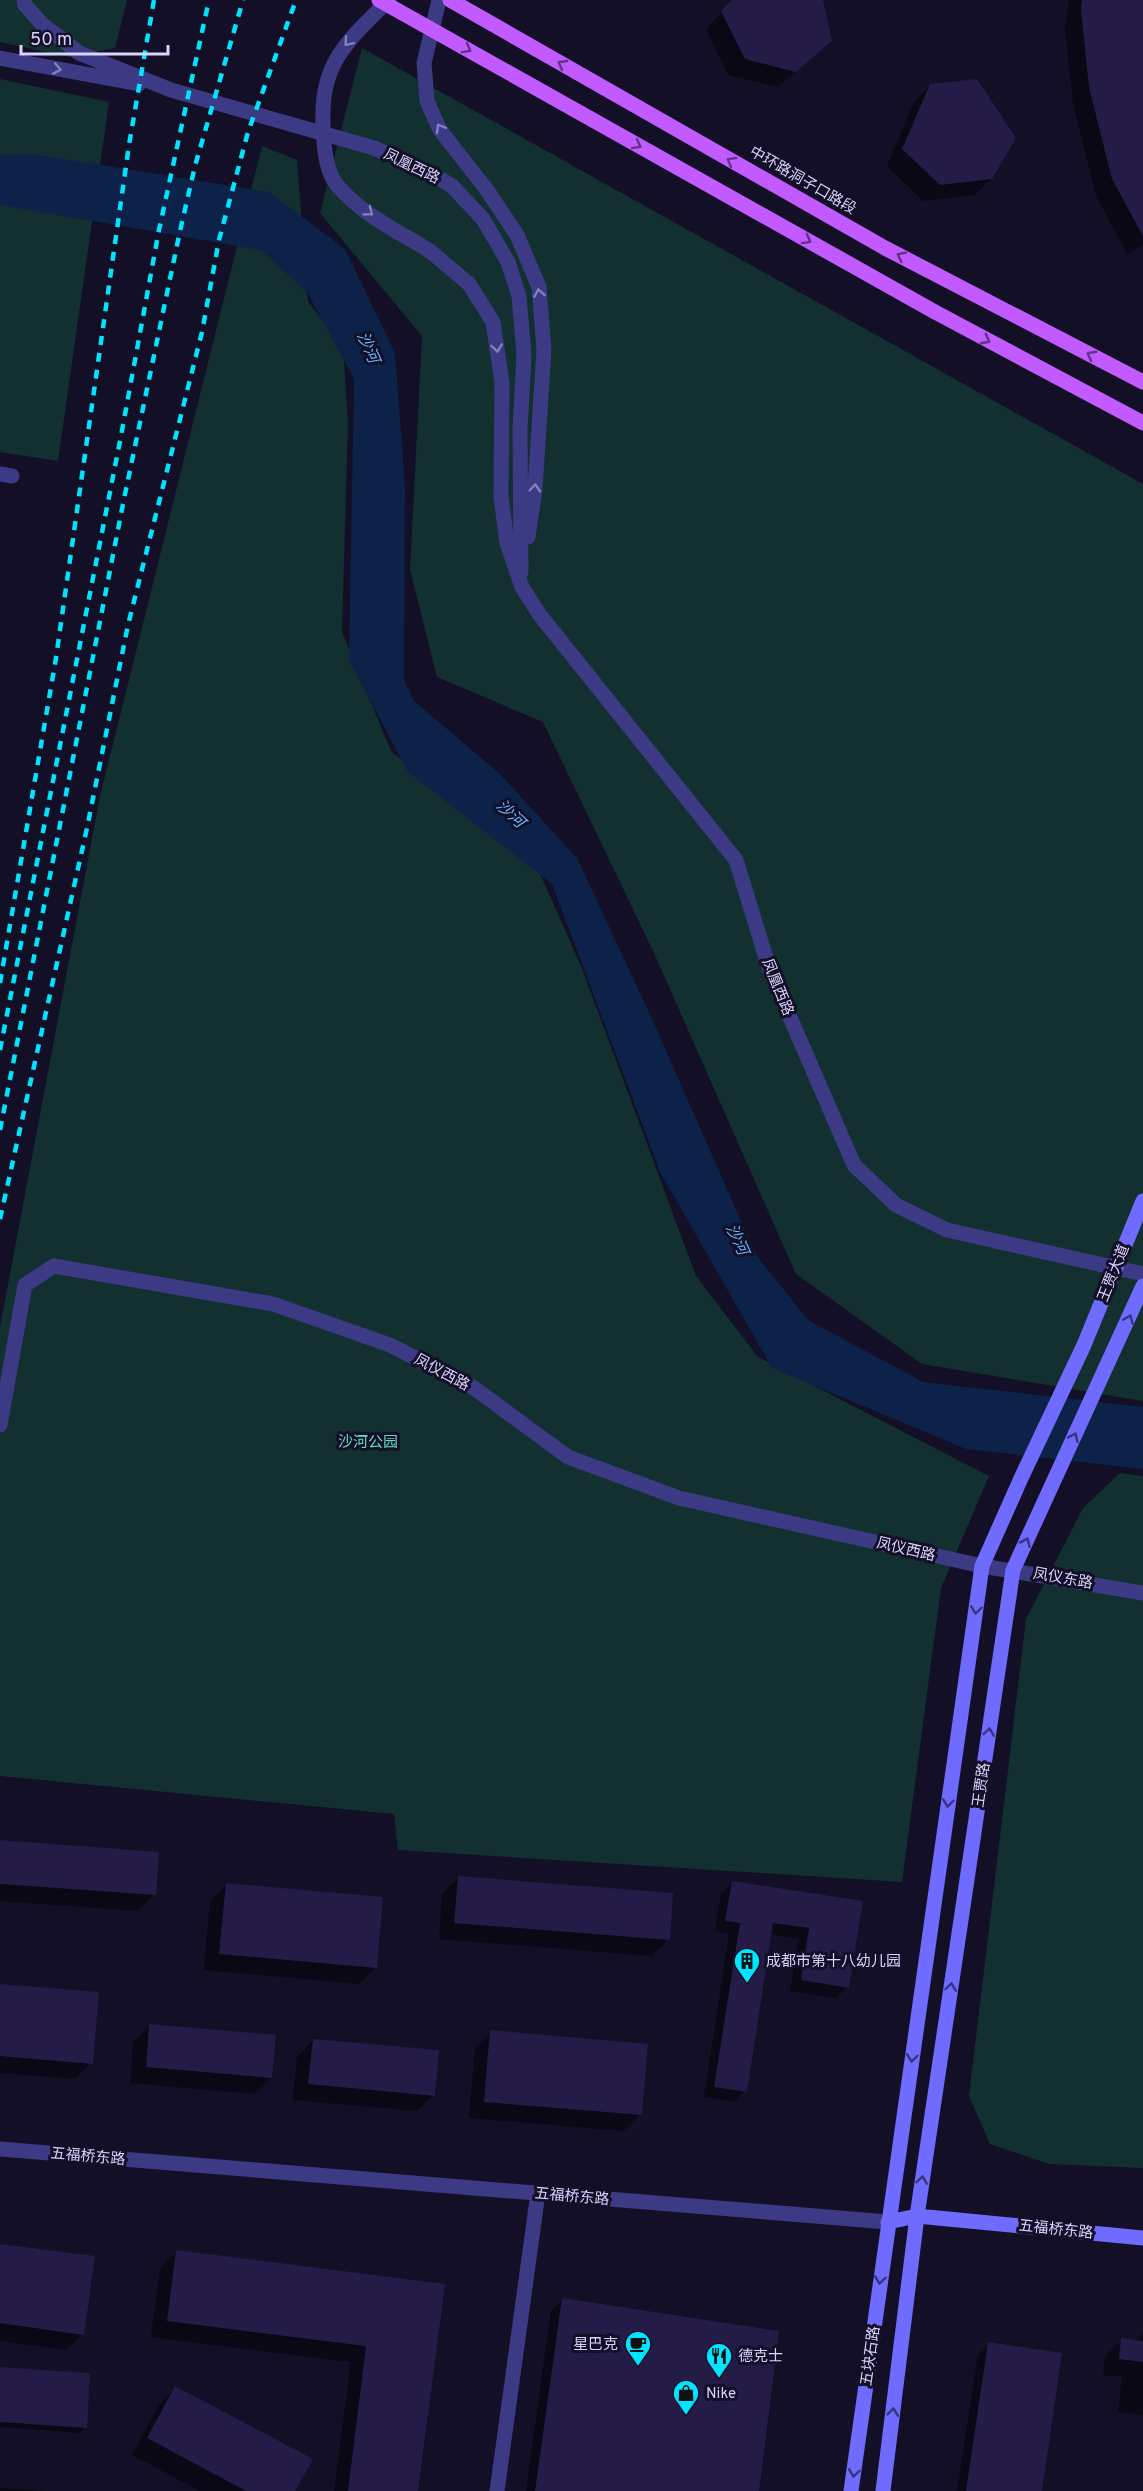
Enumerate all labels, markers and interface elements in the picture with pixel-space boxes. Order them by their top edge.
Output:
scale bar [21,18,168,56]
text: 50 m [30,29,72,52]
one-way arrow [344,35,355,45]
one-way arrow [461,42,471,53]
one-way arrow [558,60,568,71]
one-way arrow [52,62,62,75]
one-way arrow [436,124,447,134]
one-way arrow [631,138,641,149]
street label: 中环路洞子口路段 [746,143,859,220]
street label: 凤凰西路 [380,146,442,189]
one-way arrow [727,156,737,168]
one-way arrow [363,205,374,216]
one-way arrow [801,233,811,244]
one-way arrow [897,252,908,264]
one-way arrow [533,289,545,298]
water label: 沙河 [352,329,384,369]
one-way arrow [980,332,991,344]
one-way arrow [490,343,502,352]
one-way arrow [1087,351,1097,362]
one-way arrow [528,483,541,492]
water label: 沙河 [491,796,530,835]
street label: 凤凰西路 [757,956,797,1019]
water label: 沙河 [720,1221,753,1261]
street label: 王贾大道 [1094,1242,1134,1305]
one-way arrow [1122,1315,1134,1326]
street label: 凤仪西路 [410,1351,472,1396]
one-way arrow [1067,1433,1079,1444]
park label: 沙河公园 [338,1434,398,1453]
street label: 凤仪西路 [874,1534,937,1566]
one-way arrow [1018,1537,1030,1548]
street label: 凤仪东路 [1032,1565,1094,1594]
one-way arrow [970,1604,983,1614]
one-way arrow [982,1728,994,1737]
street label: 王贾路 [970,1762,995,1809]
one-way arrow [943,1798,955,1807]
building icon: 成都市第十八幼儿园 [732,1946,762,1984]
place label: 成都市第十八幼儿园 [766,1953,901,1972]
one-way arrow [944,1983,956,1992]
one-way arrow [906,2054,918,2063]
street label: 五福桥东路 [50,2145,126,2170]
one-way arrow [916,2176,928,2185]
street label: 五福桥东路 [534,2185,610,2210]
street label: 五福桥东路 [1018,2217,1094,2244]
one-way arrow [875,2275,887,2285]
street label: 五块石路 [858,2325,885,2387]
cafe icon: 星巴克 [623,2329,653,2367]
place label: 星巴克 [573,2336,618,2355]
restaurant icon: 德克士 [704,2341,734,2379]
place label: 德克士 [738,2347,783,2367]
shop icon: Nike [671,2378,701,2416]
place label: Nike [706,2385,736,2404]
one-way arrow [886,2408,898,2417]
one-way arrow [848,2468,860,2478]

